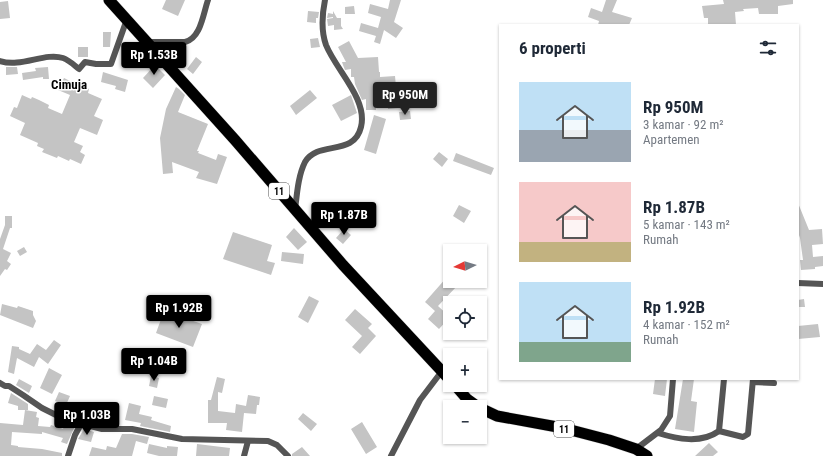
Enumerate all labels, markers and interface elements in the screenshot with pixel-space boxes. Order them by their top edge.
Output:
icon: filters [757,37,779,59]
text: 6 properti [519,38,586,58]
pin: Rp 1.53B [113,42,195,76]
text: Rp 1.53B [130,47,178,62]
district label: Cimuja [51,77,87,92]
pin: Rp 950M [368,82,442,116]
text: Rp 950M [382,87,428,102]
text: Rp 950M [643,97,703,117]
icon: home [551,98,599,146]
text: 3 kamar · 92 m² [643,117,724,132]
text: Apartemen [643,132,700,147]
road number: 11 [269,183,289,199]
text: Rp 1.87B [643,197,705,217]
icon: home [551,198,599,246]
pin: Rp 1.87B [303,202,385,236]
text: Rp 1.87B [320,207,368,222]
text: 5 kamar · 143 m² [643,217,730,232]
text: Rumah [643,232,678,247]
north arrow [443,244,487,288]
map controls [443,244,487,444]
pin: Rp 1.92B [138,295,220,329]
button: locate [443,296,487,340]
text: Rp 1.92B [643,297,705,317]
icon: home [551,298,599,346]
text: Rp 1.92B [155,300,203,315]
text: 4 kamar · 152 m² [643,317,730,332]
text: Rumah [643,332,678,347]
pin: Rp 1.04B [113,348,195,382]
button: + [443,348,487,392]
text: Rp 1.04B [130,353,178,368]
button: − [443,400,487,444]
pin: Rp 1.03B [46,402,128,436]
text: Rp 1.03B [63,407,111,422]
road number: 11 [554,421,574,437]

